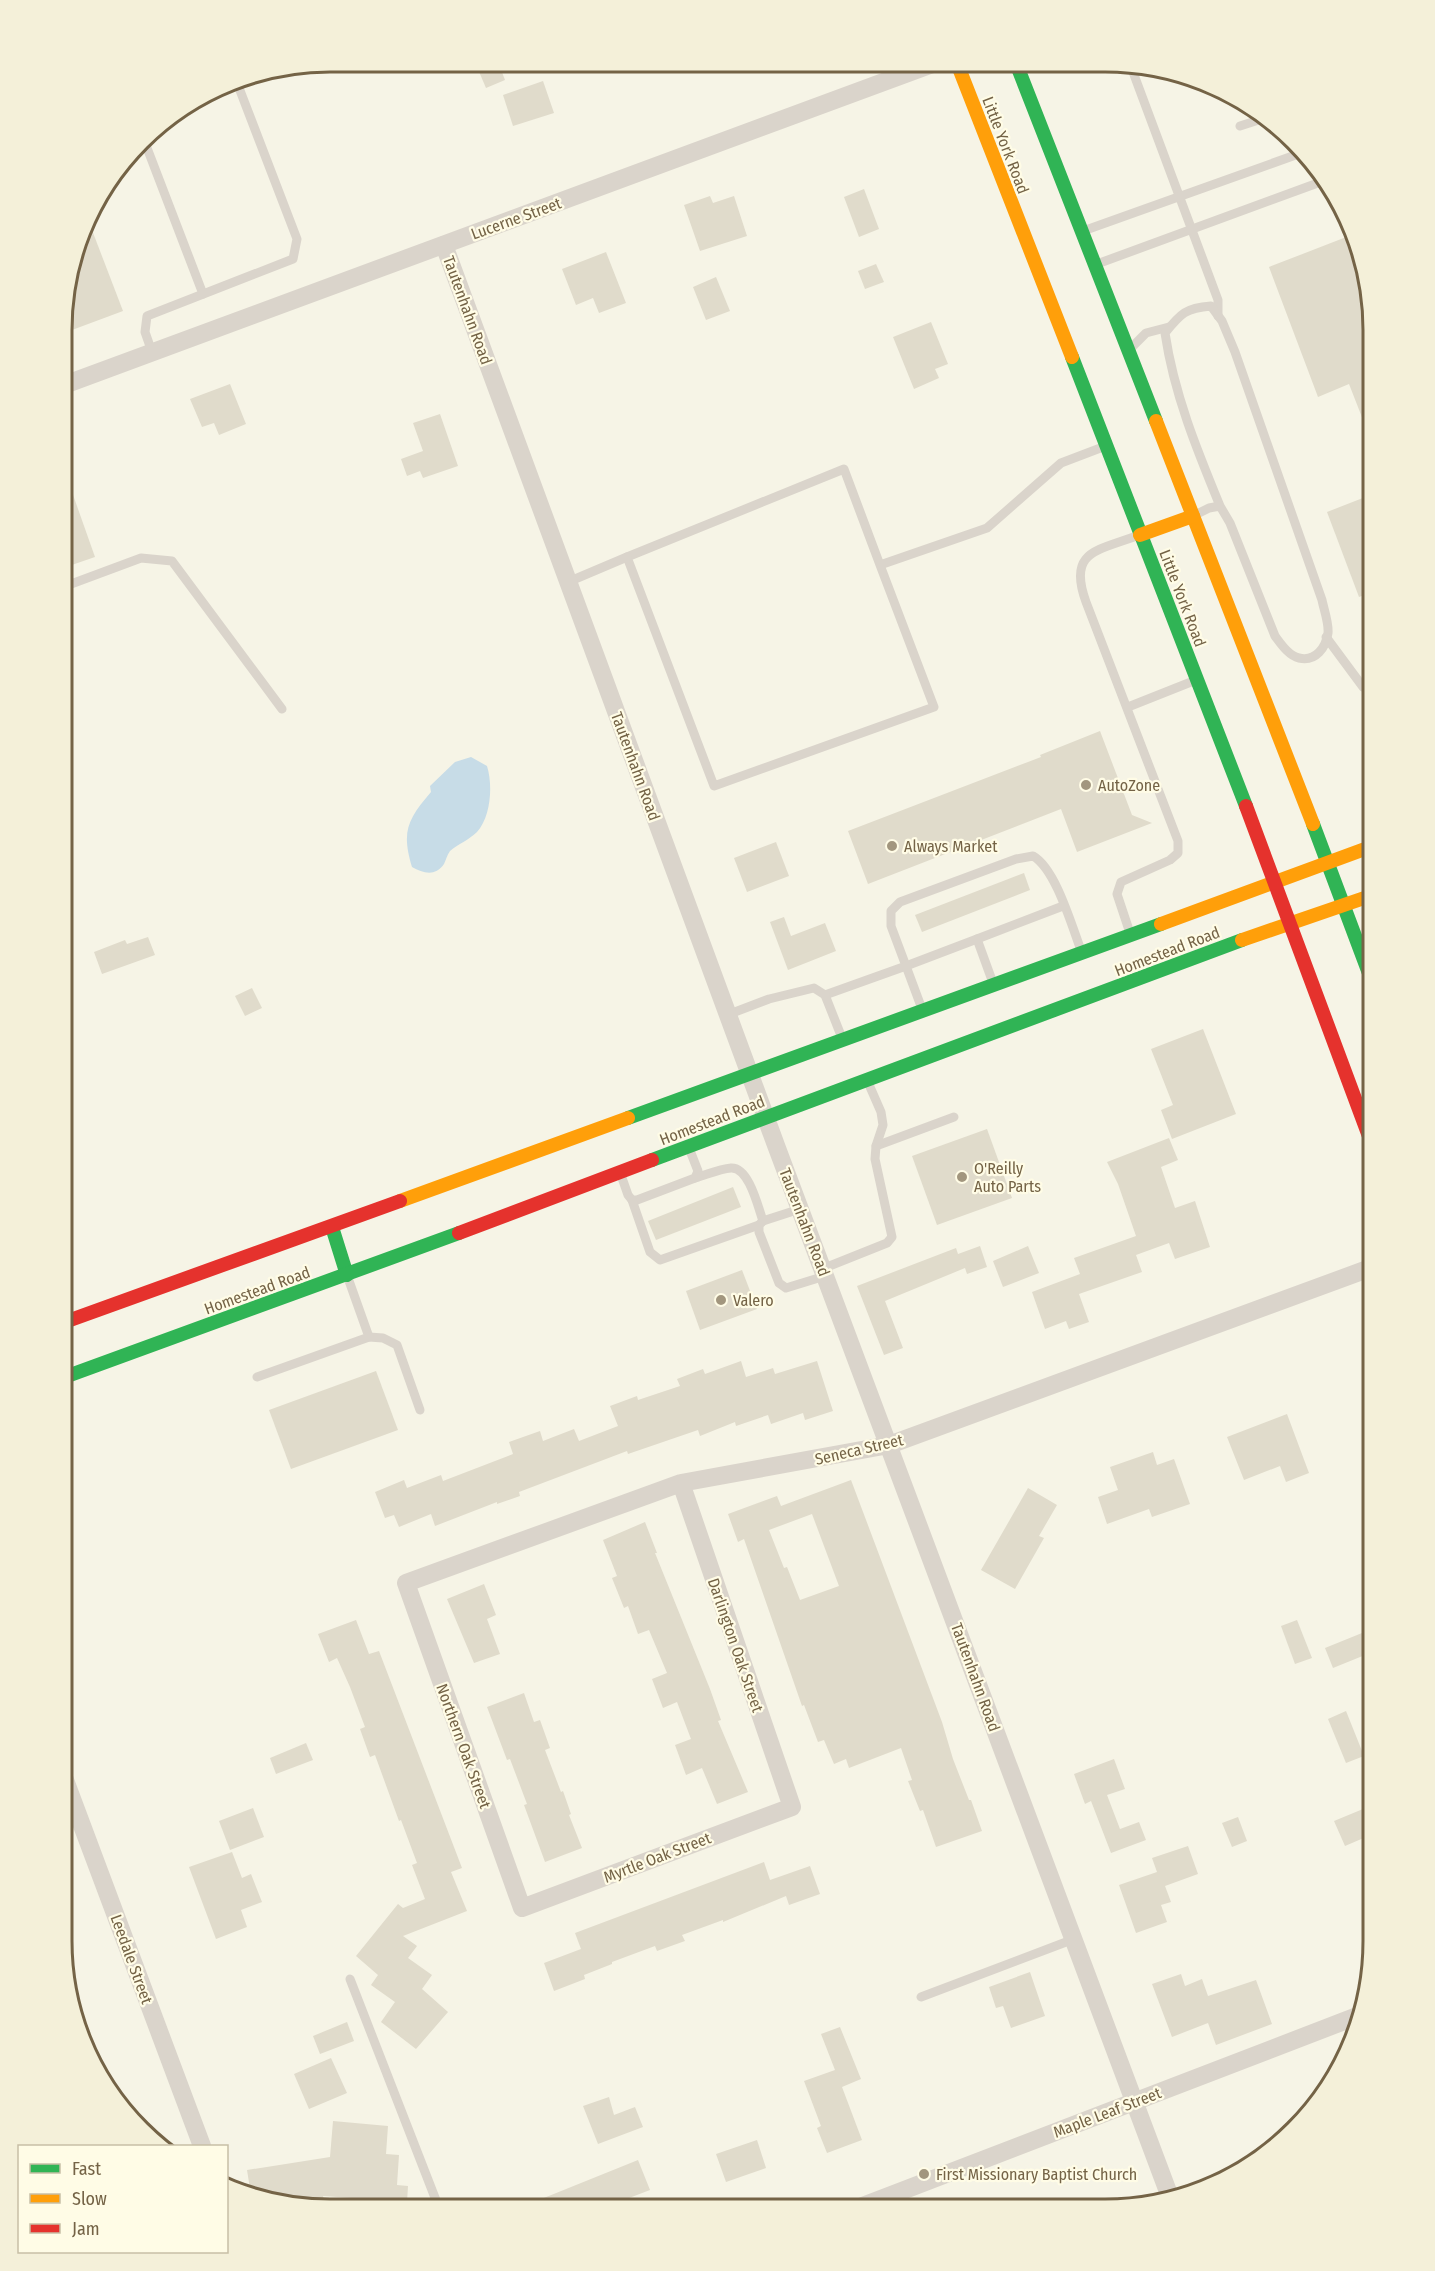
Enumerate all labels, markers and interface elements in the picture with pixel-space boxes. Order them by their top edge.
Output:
street label: Little York Road [978,94,1033,196]
street label: Lucerne Street [468,193,565,244]
street label: Tautenhahn Road [439,253,496,367]
street label: Little York Road [1155,547,1210,649]
street label: Tautenhahn Road [607,709,664,823]
place label: AutoZone [1098,776,1160,795]
marker: AutoZone [1079,778,1093,792]
place label: Always Market [904,837,998,856]
marker: Always Market [885,839,899,853]
street label: Homestead Road [1112,923,1223,980]
street label: Homestead Road [657,1092,768,1149]
place label: O'Reilly Auto Parts [974,1159,1041,1196]
street label: Tautenhahn Road [775,1165,834,1279]
marker: O'Reilly Auto Parts [955,1170,969,1184]
street label: Homestead Road [202,1263,313,1318]
place label: Valero [733,1291,774,1310]
marker: Valero [714,1293,728,1307]
street label: Seneca Street [813,1430,906,1469]
street label: Darlington Oak Street [704,1576,768,1715]
street label: Tautenhahn Road [947,1620,1004,1734]
street label: Northern Oak Street [432,1681,495,1812]
street label: Myrtle Oak Street [601,1828,714,1887]
street label: Leedale Street [107,1912,157,2007]
street label: Maple Leaf Street [1051,2083,1164,2142]
legend [18,2145,228,2253]
text: Fast [72,2158,101,2180]
place label: First Missionary Baptist Church [936,2165,1137,2184]
marker: First Missionary Baptist Church [917,2167,931,2181]
text: Slow [72,2188,107,2210]
text: Jam [72,2218,100,2240]

